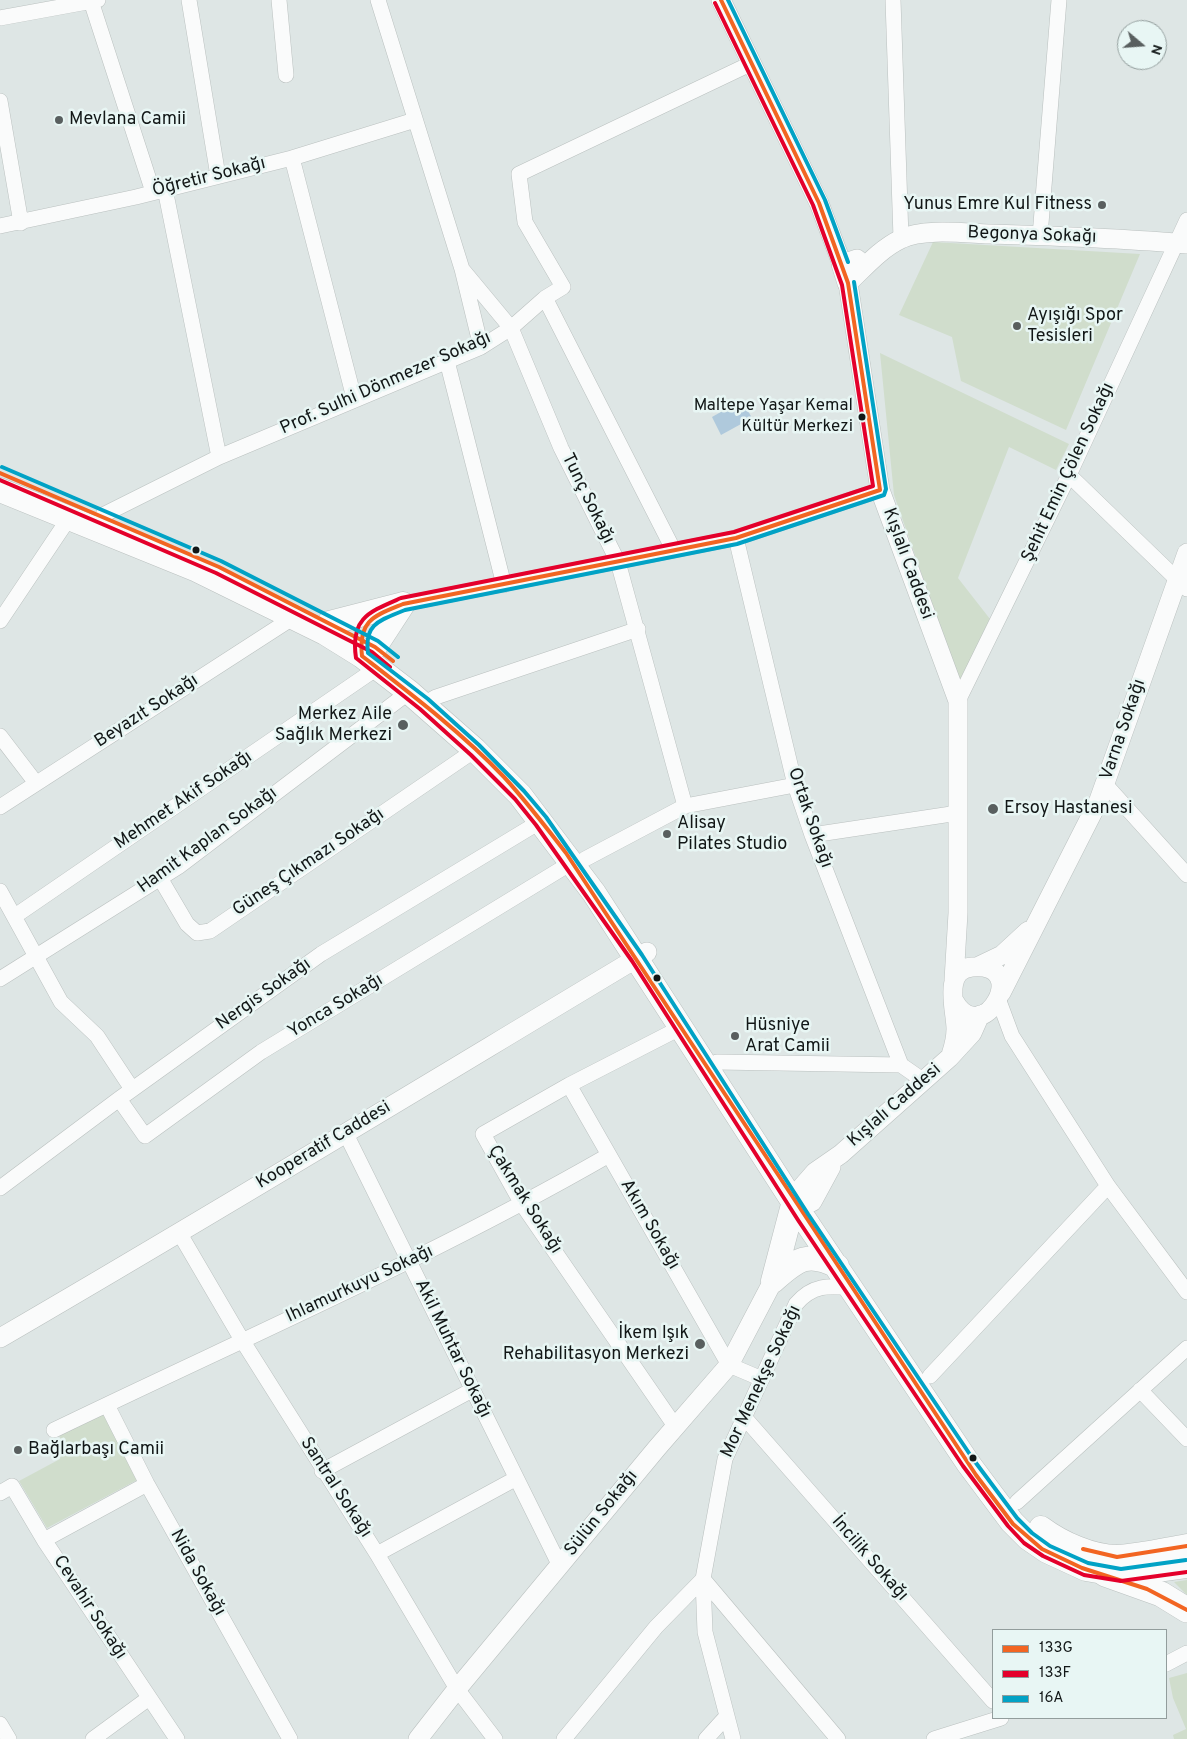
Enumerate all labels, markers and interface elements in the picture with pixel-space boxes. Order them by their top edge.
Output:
north arrow [1117,20,1167,70]
text: N [1146,42,1165,57]
place label: Mevlana Camii [69,109,186,131]
marker: Mevlana Camii [53,114,65,126]
street label: Öğretir Sokağı [150,154,268,202]
place label: Yunus Emre Kul Fitness [903,194,1092,216]
marker: Yunus Emre Kul Fitness [1096,199,1108,211]
street label: Begonya Sokağı [967,223,1097,249]
place label: Ayışığı Spor Tesisleri [1027,305,1123,348]
marker: Ayışığı Spor Tesisleri [1011,320,1023,332]
street label: Prof. Sulhi Dönmezer Sokağı [277,328,495,440]
street label: Şehit Emin Çölen Sokağı [1018,380,1120,566]
place label: Maltepe Yaşar Kemal Kültür Merkezi [694,397,853,437]
marker: Maltepe Yaşar Kemal Kültür Merkezi [857,412,867,422]
street label: Tunç Sokağı [556,450,618,548]
street label: Kışlalı Caddesi [877,505,937,623]
unlabelled marker [191,545,201,555]
street label: Beyazıt Sokağı [91,671,203,753]
street label: Varna Sokağı [1097,677,1151,783]
place label: Merkez Aile Sağlık Merkezi [275,704,392,746]
marker: Merkez Aile Sağlık Merkezi [396,718,410,732]
street label: Mehmet Akif Sokağı [111,747,257,855]
street label: Ortak Sokağı [782,765,836,871]
street label: Hamit Kaplan Sokağı [134,783,282,899]
place label: Ersoy Hastanesi [1004,798,1133,820]
marker: Ersoy Hastanesi [986,802,1000,816]
street label: Güneş Çıkmazı Sokağı [229,804,389,922]
place label: Alisay Pilates Studio [677,813,787,856]
marker: Alisay Pilates Studio [661,828,673,840]
street label: Nergis Sokağı [212,954,316,1036]
street label: Yonca Sokağı [285,970,387,1044]
unlabelled marker [652,973,662,983]
place label: Hüsniye Arat Camii [745,1015,830,1058]
marker: Hüsniye Arat Camii [729,1030,741,1042]
street label: Kışlalı Caddesi [844,1060,946,1152]
street label: Kooperatif Caddesi [253,1097,395,1195]
street label: Çakmak Sokağı [482,1142,566,1258]
street label: Akım Sokağı [615,1176,683,1274]
street label: Ihlamurkuyu Sokağı [283,1241,437,1329]
street label: Akil Muhtar Sokağı [409,1276,495,1422]
street label: Mor Menekşe Sokağı [717,1302,807,1462]
place label: İkem Işık Rehabilitasyon Merkezi [503,1323,689,1366]
marker: İkem Işık Rehabilitasyon Merkezi [693,1337,707,1351]
street label: Santral Sokağı [294,1434,376,1542]
place label: Bağlarbaşı Camii [28,1439,164,1461]
marker: Bağlarbaşı Camii [12,1444,24,1456]
unlabelled marker [968,1453,978,1463]
street label: Sülün Sokağı [561,1467,643,1561]
street label: İncilik Sokağı [826,1512,912,1606]
street label: Nida Sokağı [164,1526,230,1620]
street label: Cevahir Sokağı [47,1552,131,1664]
legend [992,1629,1167,1719]
text: 133G [1039,1639,1073,1658]
text: 133F [1039,1664,1071,1683]
text: 16A [1039,1689,1063,1708]

